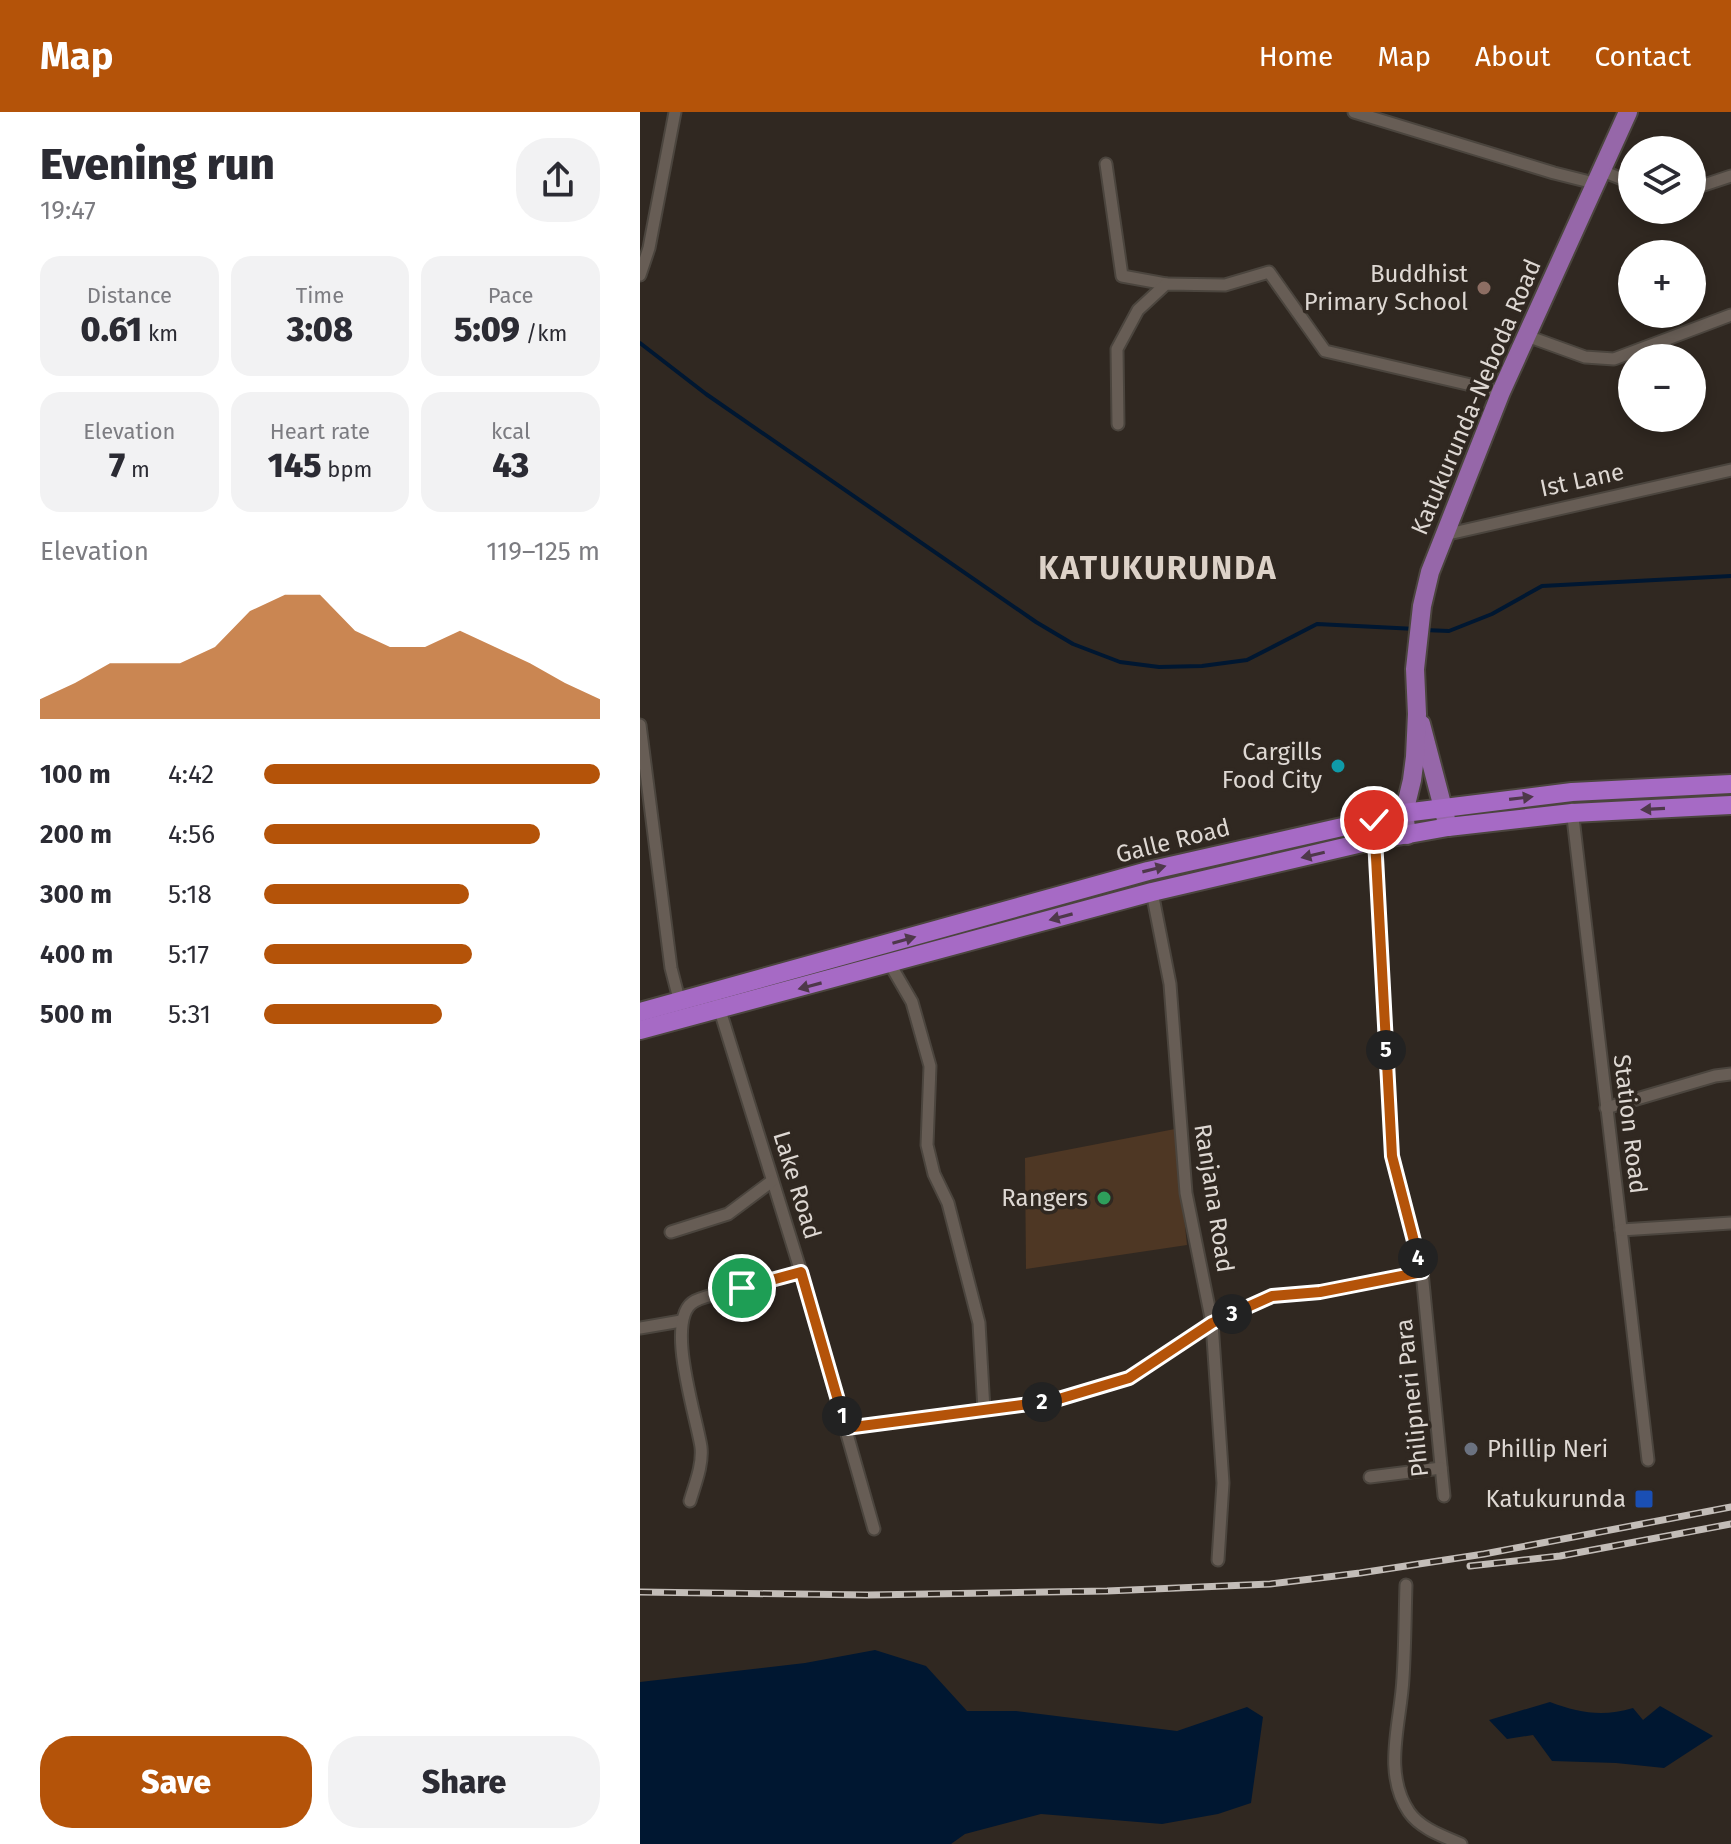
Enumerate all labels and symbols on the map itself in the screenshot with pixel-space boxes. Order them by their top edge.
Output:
street label: Katukurunda-Neboda Road [1405,255,1547,539]
place label: Buddhist Primary School [1304,260,1468,316]
marker: Buddhist Primary School [1475,279,1493,297]
street label: Ist Lane [1537,457,1627,503]
district label: KATUKURUNDA [1038,549,1278,587]
place label: Cargills Food City [1222,738,1322,794]
marker: Cargills Food City [1329,757,1347,775]
pin [1340,786,1408,854]
one-way arrow [1508,792,1533,805]
one-way arrow [1640,803,1665,816]
street label: Galle Road [1113,813,1233,869]
one-way arrow [1300,849,1325,861]
one-way arrow [1142,863,1167,875]
one-way arrow [1048,912,1073,924]
one-way arrow [892,933,917,945]
one-way arrow [797,980,822,992]
pin: 5 [1366,1030,1406,1070]
street label: Station Road [1608,1053,1652,1195]
street label: Ranjana Road [1188,1122,1240,1274]
street label: Lake Road [767,1128,827,1242]
place label: Rangers [1001,1184,1088,1212]
marker: Rangers [1095,1189,1113,1207]
pin: 4 [1398,1238,1438,1278]
pin [708,1254,776,1322]
pin: 3 [1212,1294,1252,1334]
street label: Philipneri Para [1390,1317,1434,1479]
pin: 2 [1022,1382,1062,1422]
pin: 1 [822,1396,862,1436]
place label: Phillip Neri [1487,1435,1608,1463]
marker: Phillip Neri [1462,1440,1480,1458]
place label: Katukurunda [1486,1485,1626,1513]
marker: Katukurunda [1633,1488,1655,1510]

